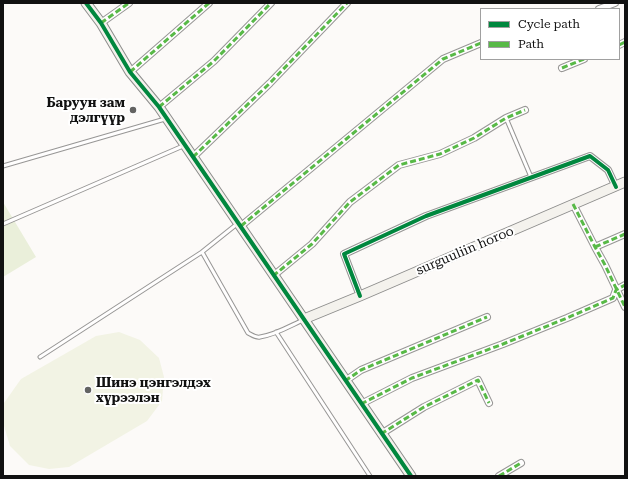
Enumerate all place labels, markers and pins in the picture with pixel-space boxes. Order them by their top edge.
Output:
place label: Баруун зам дэлгүүр [47,95,125,126]
marker: Баруун зам дэлгүүр [128,105,138,115]
place label: Шинэ цэнгэлдэх хүрээлэн [96,375,211,406]
marker: Шинэ цэнгэлдэх хүрээлэн [83,385,93,395]

